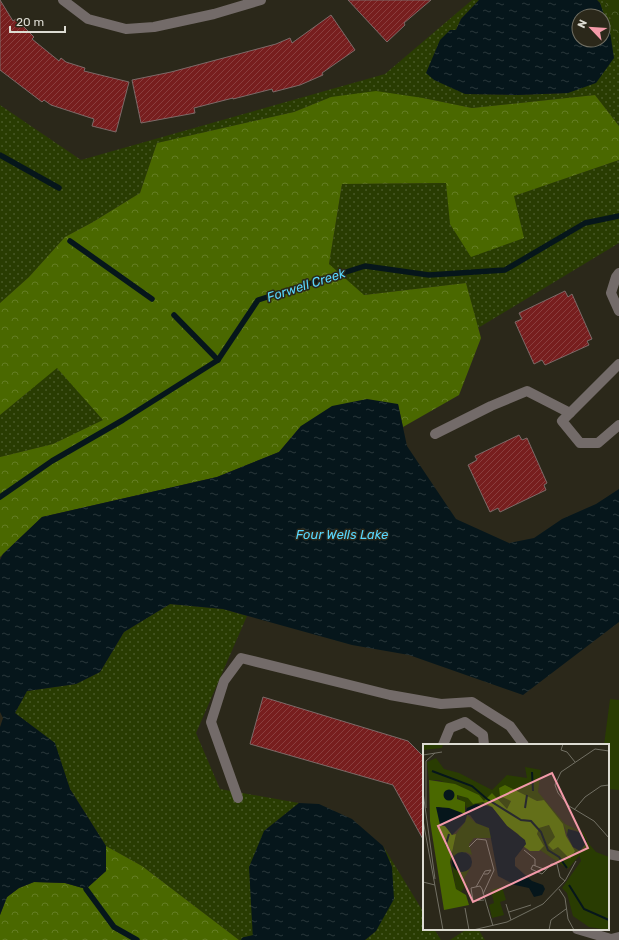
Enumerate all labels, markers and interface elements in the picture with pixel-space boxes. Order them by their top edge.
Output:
scale bar [10,8,65,34]
north arrow [571,8,611,48]
text: 20 m [16,15,44,29]
text: N [575,18,590,30]
water label: Forwell Creek [265,265,347,305]
water label: Four Wells Lake [296,527,388,542]
inset map [423,744,609,930]

